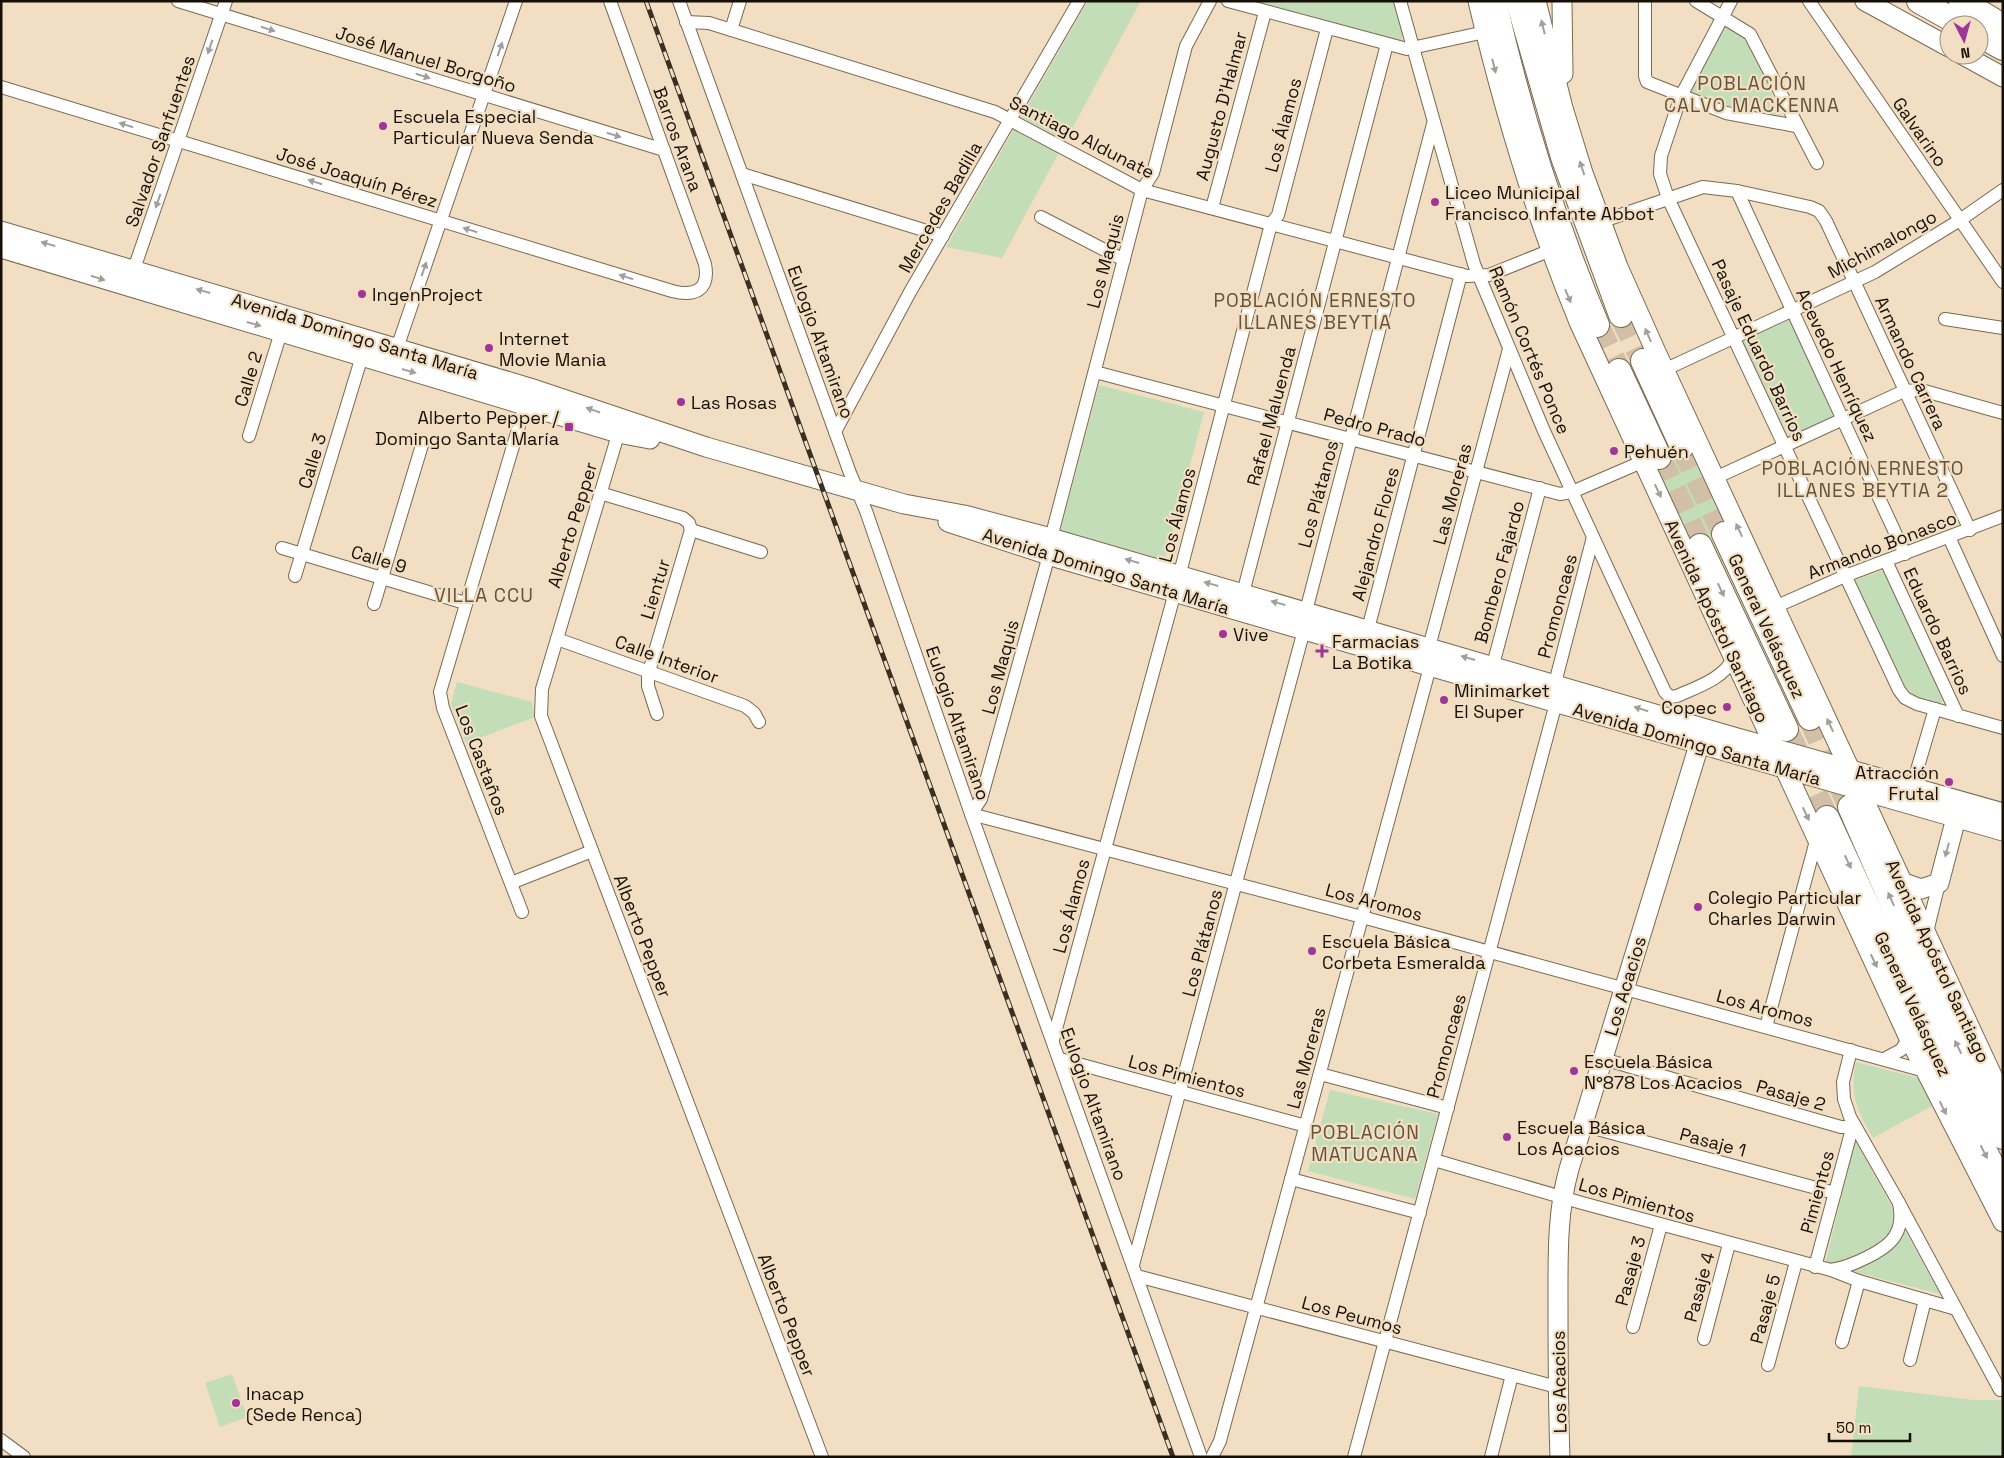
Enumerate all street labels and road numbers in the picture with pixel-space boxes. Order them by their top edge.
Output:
street label: José Manuel Borgoño [333,21,519,97]
street label: Augusto D'Halmar [1190,29,1252,183]
street label: Salvador Sanfuentes [120,52,200,230]
street label: Los Álamos [1259,75,1307,175]
street label: Barros Arana [648,83,708,195]
street label: Santiago Aldunate [1006,90,1158,184]
street label: Galvarino [1888,93,1952,171]
street label: Mercedes Badilla [893,137,987,277]
street label: José Joaquín Pérez [274,142,440,212]
street label: Michimalongo [1823,205,1941,283]
street label: Los Maquis [1081,211,1129,311]
street label: Pasaje Eduardo Barrios [1707,255,1811,445]
street label: Eulogio Altamirano [783,262,859,422]
street label: Ramón Cortés Ponce [1484,263,1576,437]
street label: Acevedo Henríquez [1791,285,1883,445]
street label: Avenida Domingo Santa María [229,287,481,385]
street label: Armando Carrera [1870,292,1952,434]
street label: Rafael Maluenda [1241,344,1301,488]
street label: Calle 2 [229,348,267,410]
street label: Pedro Prado [1321,402,1429,452]
street label: Calle 3 [293,430,331,492]
street label: Los Plátanos [1293,438,1343,550]
street label: Las Moreras [1427,441,1477,547]
street label: Alberto Pepper [542,459,602,591]
street label: Alejandro Flores [1346,464,1404,604]
street label: Los Álamos [1153,465,1201,565]
street label: Bombero Fajardo [1469,498,1529,646]
street label: Armando Bonasco [1804,506,1960,584]
street label: Avenida Apóstol Santiago [1660,516,1774,726]
street label: Avenida Domingo Santa María [980,522,1232,620]
street label: Calle 9 [348,540,410,578]
street label: General Velásquez [1723,550,1811,702]
street label: Promoncaes [1532,551,1582,661]
street label: Lientur [635,556,675,622]
street label: Eduardo Barrios [1898,564,1978,698]
street label: Los Maquis [976,617,1024,717]
street label: Calle Interior [612,630,722,689]
street label: Eulogio Altamirano [921,643,995,803]
street label: Avenida Domingo Santa María [1570,698,1824,790]
street label: Los Castaños [450,702,514,818]
street label: Los Álamos [1047,856,1095,956]
street label: Avenida Apóstol Santiago [1881,856,1995,1066]
street label: Alberto Pepper [609,871,677,1001]
street label: Los Aromos [1323,878,1425,926]
street label: Los Plátanos [1177,887,1227,999]
street label: General Velásquez [1869,928,1957,1080]
street label: Los Acacios [1599,934,1651,1038]
street label: Los Aromos [1714,984,1816,1032]
street label: Promoncaes [1421,991,1471,1101]
street label: Las Moreras [1281,1005,1331,1111]
street label: Eulogio Altamirano [1056,1024,1132,1184]
street label: Los Pimientos [1126,1049,1248,1103]
street label: Pasaje 2 [1754,1074,1828,1116]
street label: Pasaje 1 [1677,1122,1749,1162]
street label: Pimientos [1795,1148,1839,1236]
street label: Los Pimientos [1576,1172,1698,1228]
street label: Pasaje 3 [1610,1234,1650,1308]
street label: Pasaje 4 [1679,1249,1719,1325]
street label: Alberto Pepper [753,1250,821,1380]
street label: Pasaje 5 [1745,1272,1785,1346]
street label: Los Peumos [1299,1291,1405,1339]
street label: Los Acacios [1547,1330,1571,1434]

